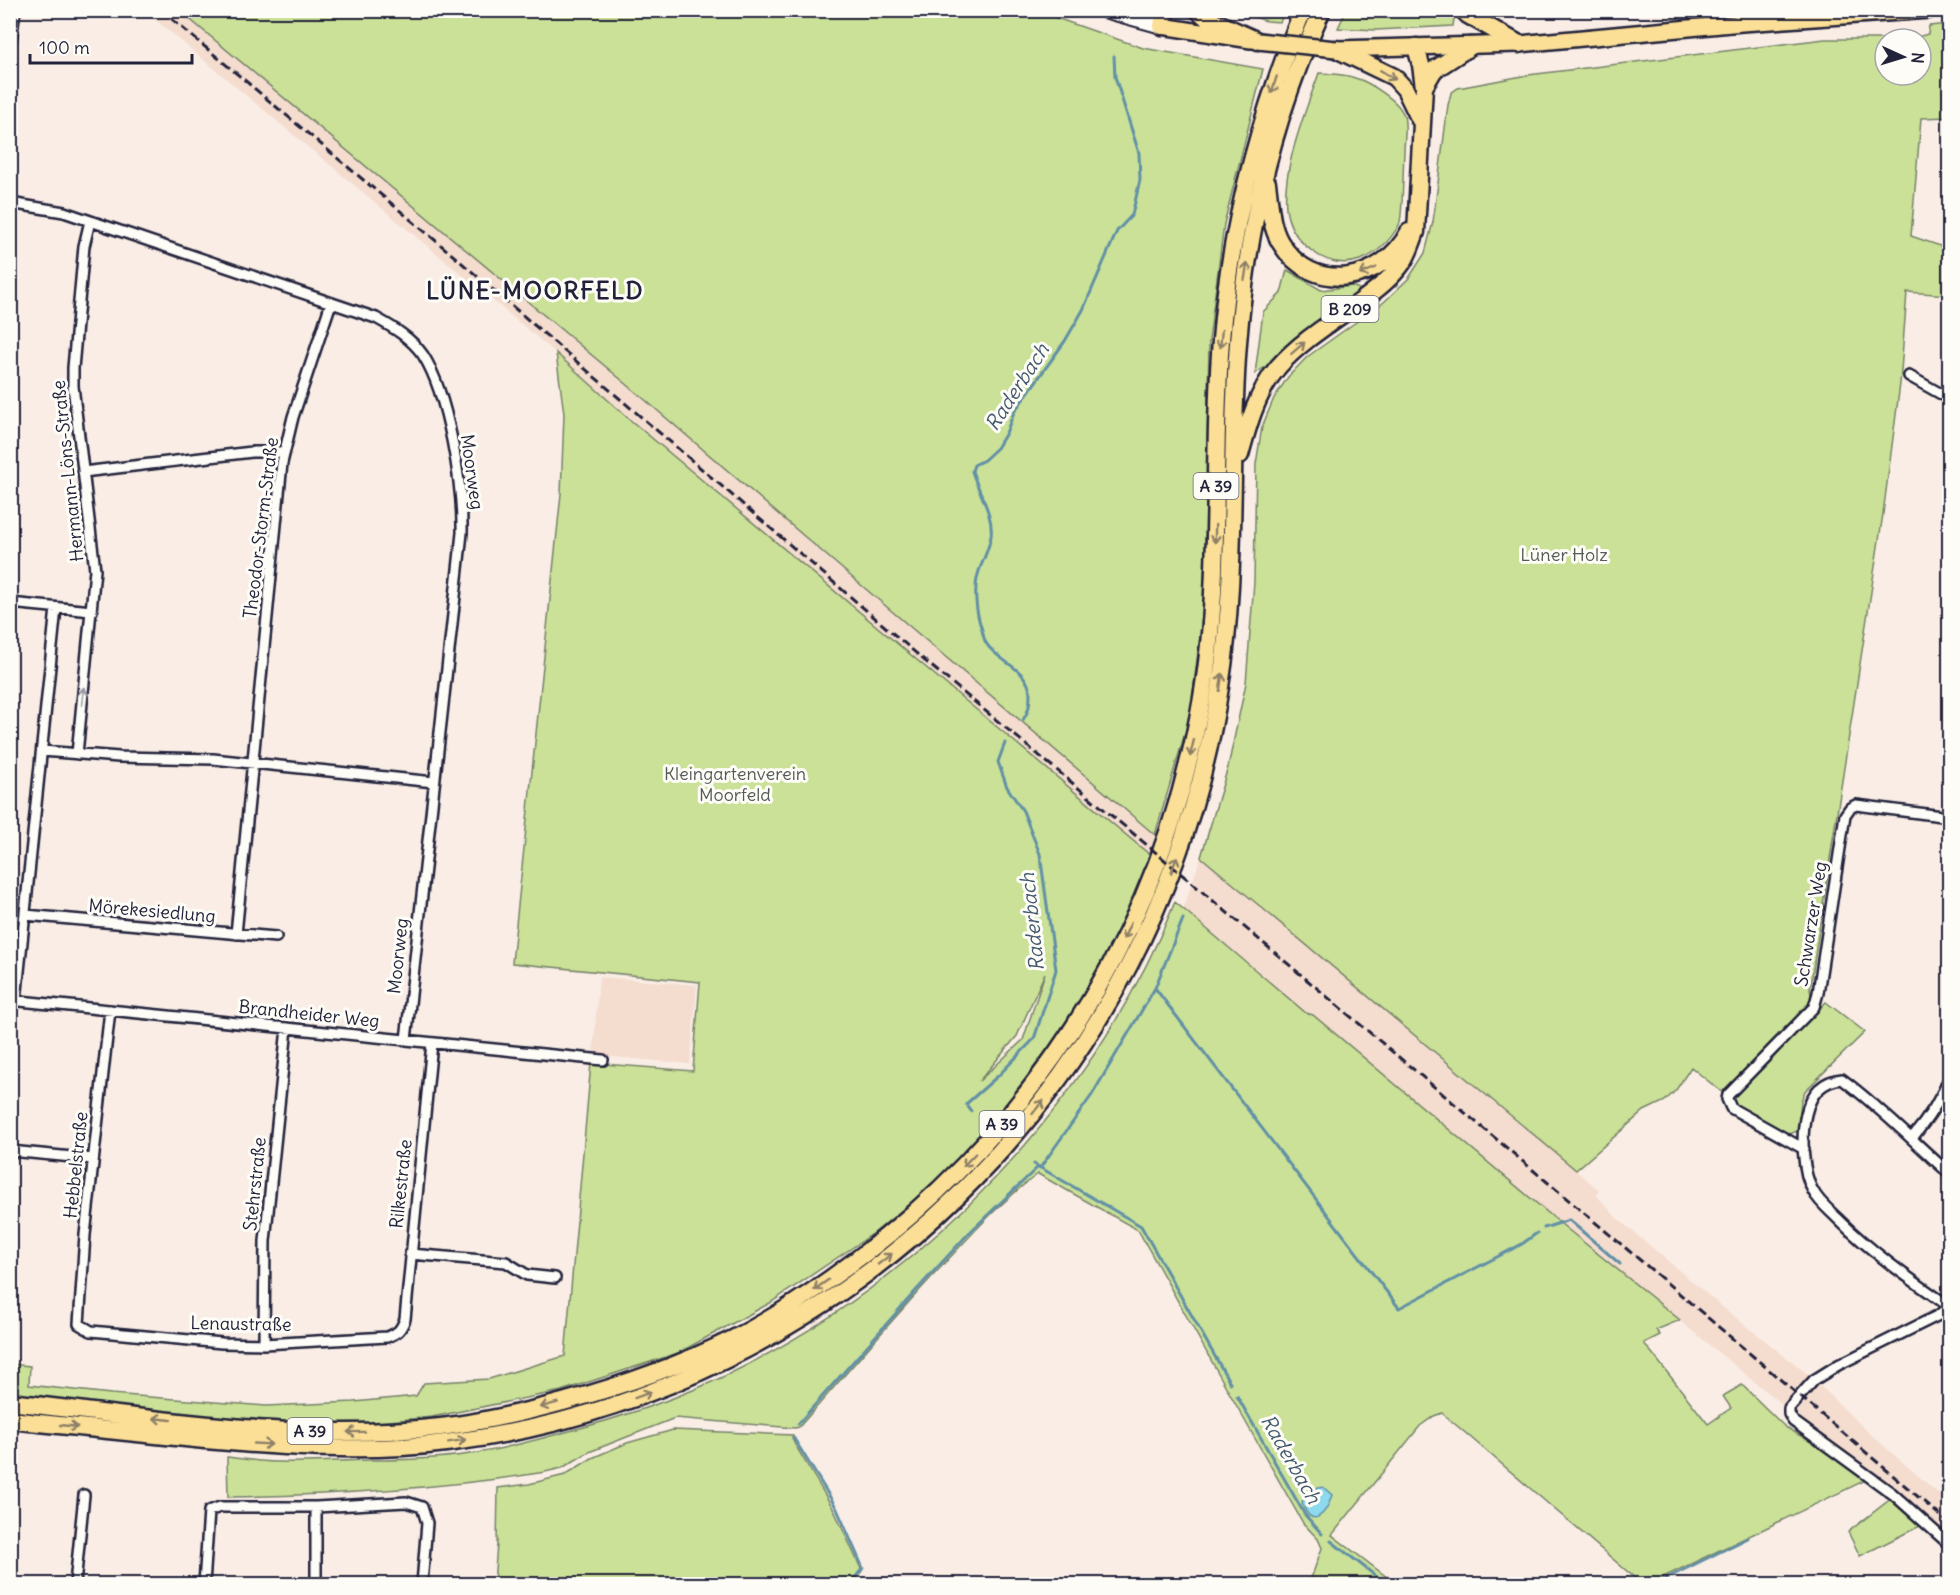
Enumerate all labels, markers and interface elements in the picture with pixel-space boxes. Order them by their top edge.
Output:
scale bar [30,27,192,65]
north arrow [1873,27,1933,87]
text: 100 m [39,36,90,59]
text: N [1908,52,1928,64]
one-way arrow [1379,69,1396,81]
one-way arrow [1268,75,1279,94]
one-way arrow [1241,262,1252,282]
one-way arrow [1359,266,1378,277]
district label: LÜNE-MOORFELD [426,275,644,305]
road number: B 209 [1322,296,1378,322]
one-way arrow [1215,328,1226,348]
water label: Raderbach [979,338,1054,435]
one-way arrow [1290,341,1305,355]
street label: Hermann-Löns-Straße [47,379,88,563]
street label: Moorweg [456,433,489,511]
street label: Theodor-Storm-Straße [238,436,283,620]
road number: A 39 [1194,473,1238,499]
one-way arrow [1209,523,1221,543]
park label: Lüner Holz [1520,543,1608,566]
one-way arrow [1215,673,1226,693]
one-way arrow [78,686,89,706]
one-way arrow [1185,738,1197,757]
park label: Kleingartenverein Moorfeld [664,762,806,806]
one-way arrow [1169,856,1180,875]
street label: Schwarzer Weg [1789,860,1832,988]
water label: Raderbach [1014,871,1049,972]
street label: Mörekesiedlung [88,893,216,928]
street label: Moorweg [382,917,413,995]
one-way arrow [1121,922,1133,940]
street label: Brandheider Weg [237,995,381,1032]
one-way arrow [1031,1099,1044,1115]
street label: Hebbelstraße [58,1110,93,1219]
road number: A 39 [980,1111,1024,1137]
street label: Stehrstraße [238,1136,271,1232]
street label: Rilkestraße [384,1138,417,1230]
one-way arrow [962,1152,977,1167]
one-way arrow [877,1253,893,1266]
one-way arrow [813,1279,829,1291]
street label: Lenaustraße [190,1311,292,1336]
one-way arrow [633,1388,651,1399]
one-way arrow [540,1400,559,1412]
water label: Raderbach [1256,1410,1327,1508]
one-way arrow [152,1413,172,1424]
road number: A 39 [288,1418,332,1444]
one-way arrow [58,1421,78,1432]
one-way arrow [347,1426,367,1438]
one-way arrow [447,1436,467,1447]
one-way arrow [252,1439,272,1450]

